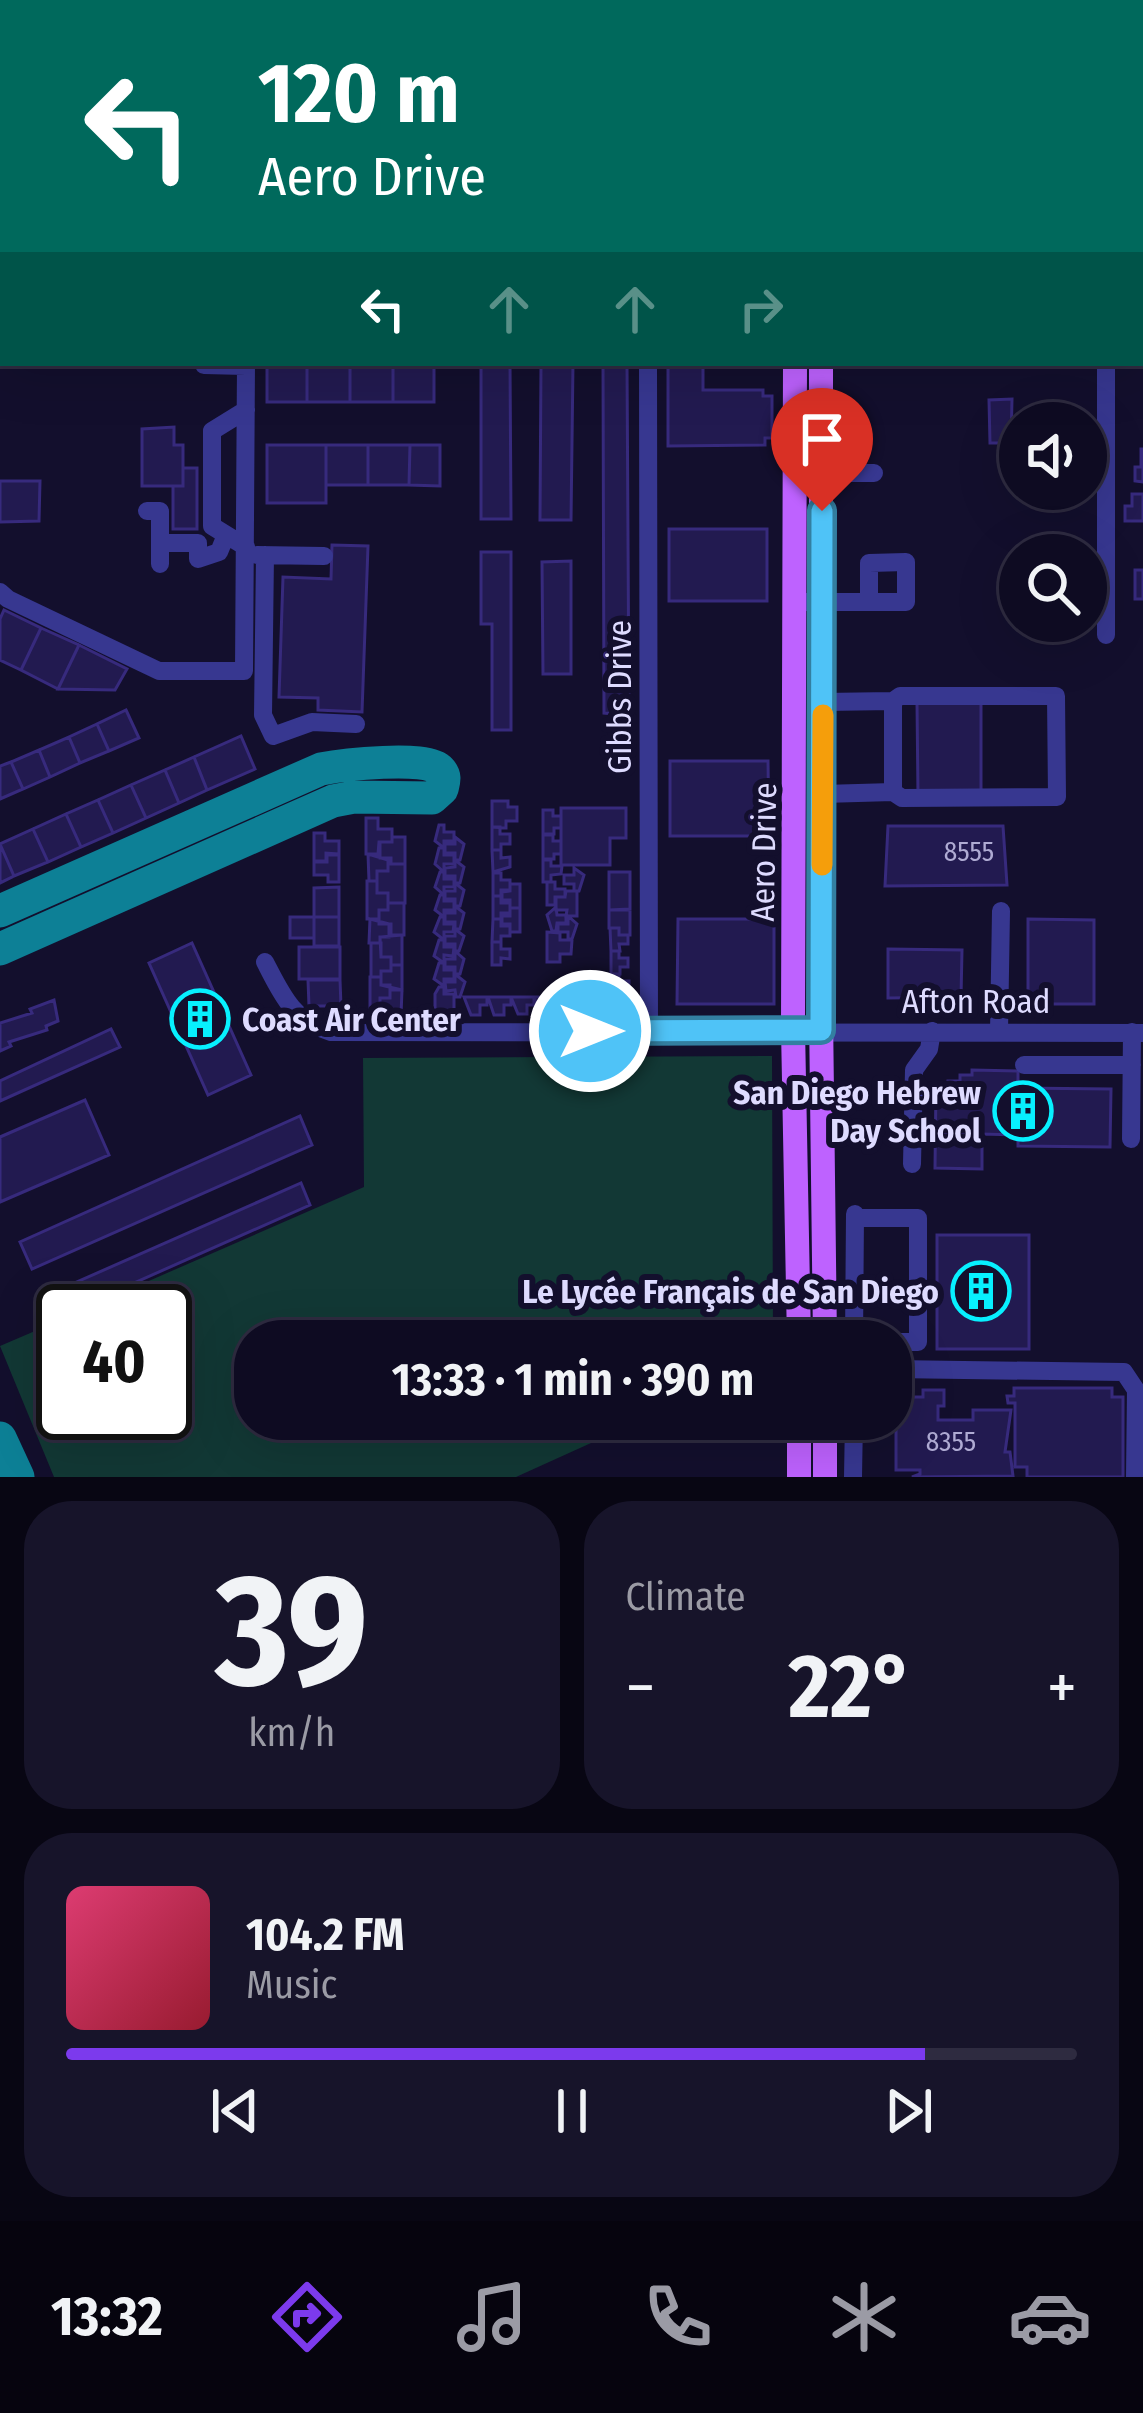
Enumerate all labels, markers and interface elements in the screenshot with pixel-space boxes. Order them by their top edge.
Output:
text: 120 m [258,43,460,144]
icon: left [60,48,216,204]
text: Aero Drive [258,145,486,209]
icon: left [350,276,416,342]
icon: ahead [476,276,542,342]
icon: ahead [602,276,668,342]
icon: right [728,276,794,342]
pin [771,388,873,511]
map controls [999,402,1107,642]
button: sound [999,402,1107,510]
icon: arrive [789,406,855,472]
button: search [999,534,1107,642]
street label: Gibbs Drive [600,620,640,774]
street label: Aero Drive [743,782,785,922]
house number: 8555 [944,836,994,868]
position arrow [527,968,653,1094]
street label: Afton Road [902,982,1050,1022]
building icon: Coast Air Center [169,988,231,1050]
place label: Coast Air Center [242,1000,462,1040]
place label: San Diego Hebrew Day School [733,1073,982,1151]
building icon: San Diego Hebrew Day School [992,1080,1054,1142]
building icon: Le Lycée Français de San Diego [950,1260,1012,1322]
place label: Le Lycée Français de San Diego [522,1272,939,1312]
speed limit sign: 40 [36,1284,192,1440]
text: 13:33 · 1 min · 390 m [392,1353,754,1407]
house number: 8355 [926,1426,976,1458]
text: 39 [215,1538,368,1725]
text: Climate [626,1574,746,1620]
text: 22° [788,1633,914,1741]
text: − [626,1648,655,1727]
text: + [1047,1648,1077,1727]
text: km/h [248,1710,335,1756]
text: 104.2 FM [246,1908,404,1962]
text: Music [246,1962,337,2008]
icon: previous [202,2078,268,2144]
icon: pause [539,2078,605,2144]
icon: next [876,2078,942,2144]
icon: directions [265,2275,349,2359]
icon: music [450,2275,534,2359]
icon: phone [636,2275,720,2359]
icon: climate [822,2275,906,2359]
icon: car [1008,2275,1092,2359]
text: 13:32 [51,2285,163,2349]

